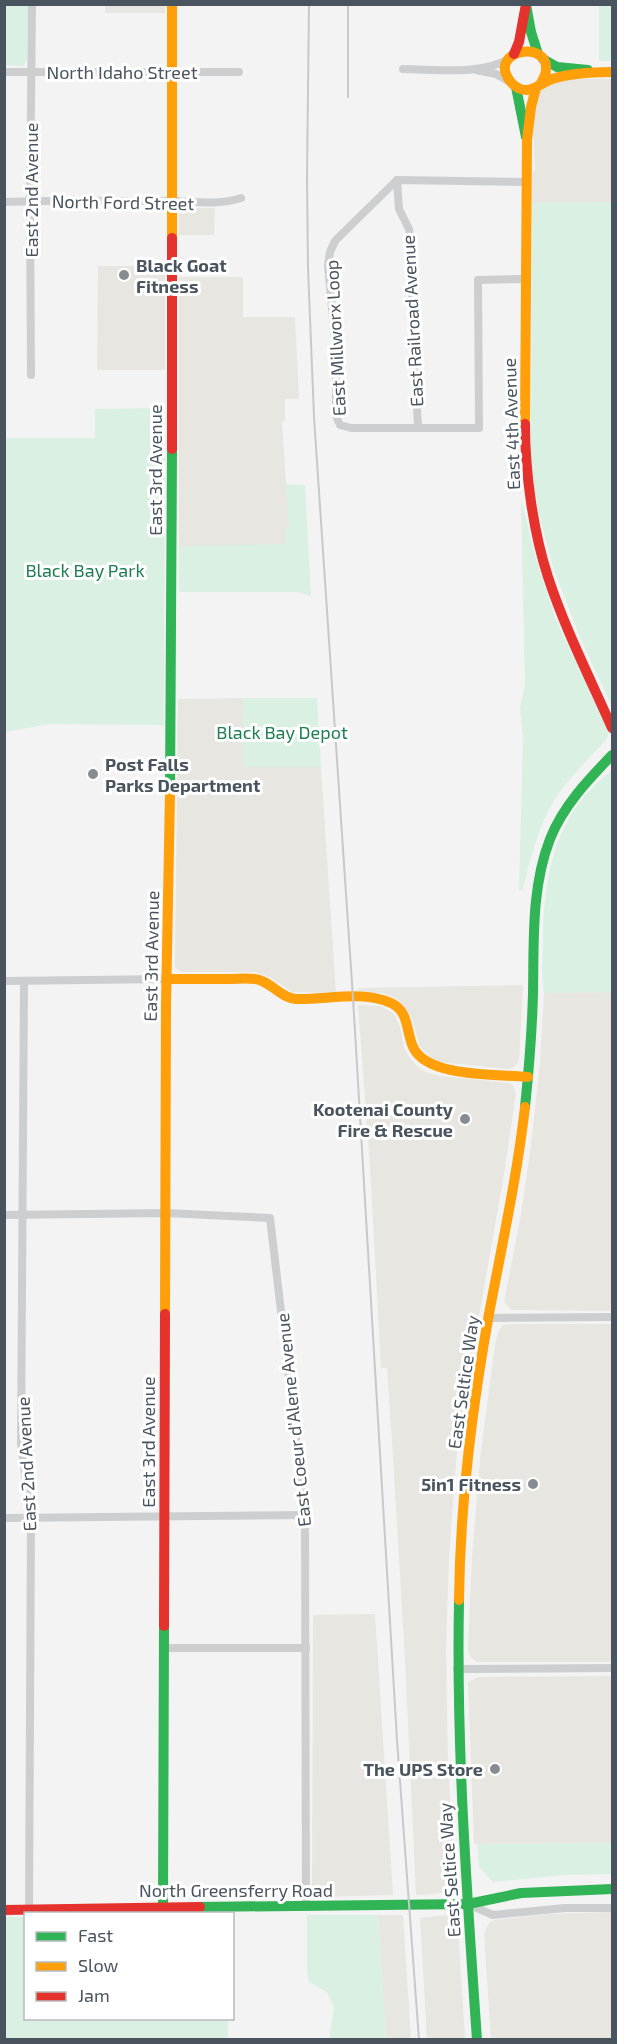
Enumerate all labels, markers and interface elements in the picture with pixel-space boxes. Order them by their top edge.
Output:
street label: North Idaho Street [46,61,198,83]
street label: East 2nd Avenue [20,123,42,257]
street label: North Ford Street [52,190,195,214]
street label: East Railroad Avenue [397,234,427,408]
place label: Black Goat Fitness [136,254,227,297]
street label: East Millworx Loop [320,259,350,417]
marker: Black Goat Fitness [117,268,131,282]
street label: East 4th Avenue [498,358,524,490]
street label: East 3rd Avenue [144,404,166,536]
park label: Black Bay Park [25,559,145,581]
park label: Black Bay Depot [216,721,348,743]
place label: Post Falls Parks Department [105,753,261,796]
marker: Post Falls Parks Department [86,767,100,781]
street label: East 3rd Avenue [139,890,163,1022]
place label: Kootenai County Fire & Rescue [313,1098,454,1141]
marker: Kootenai County Fire & Rescue [458,1112,472,1126]
street label: East Coeur d'Alene Avenue [271,1312,315,1528]
street label: East Seltice Way [443,1313,483,1450]
street label: East 3rd Avenue [137,1376,159,1508]
street label: East 2nd Avenue [11,1396,41,1532]
place label: 5in1 Fitness [421,1473,521,1495]
marker: 5in1 Fitness [526,1477,540,1491]
place label: The UPS Store [363,1758,483,1780]
marker: The UPS Store [488,1762,502,1776]
street label: East Seltice Way [433,1802,465,1938]
street label: North Greensferry Road [139,1879,333,1901]
legend [24,1912,234,2020]
text: Fast [78,1924,113,1946]
text: Slow [78,1954,119,1976]
text: Jam [78,1984,110,2006]

